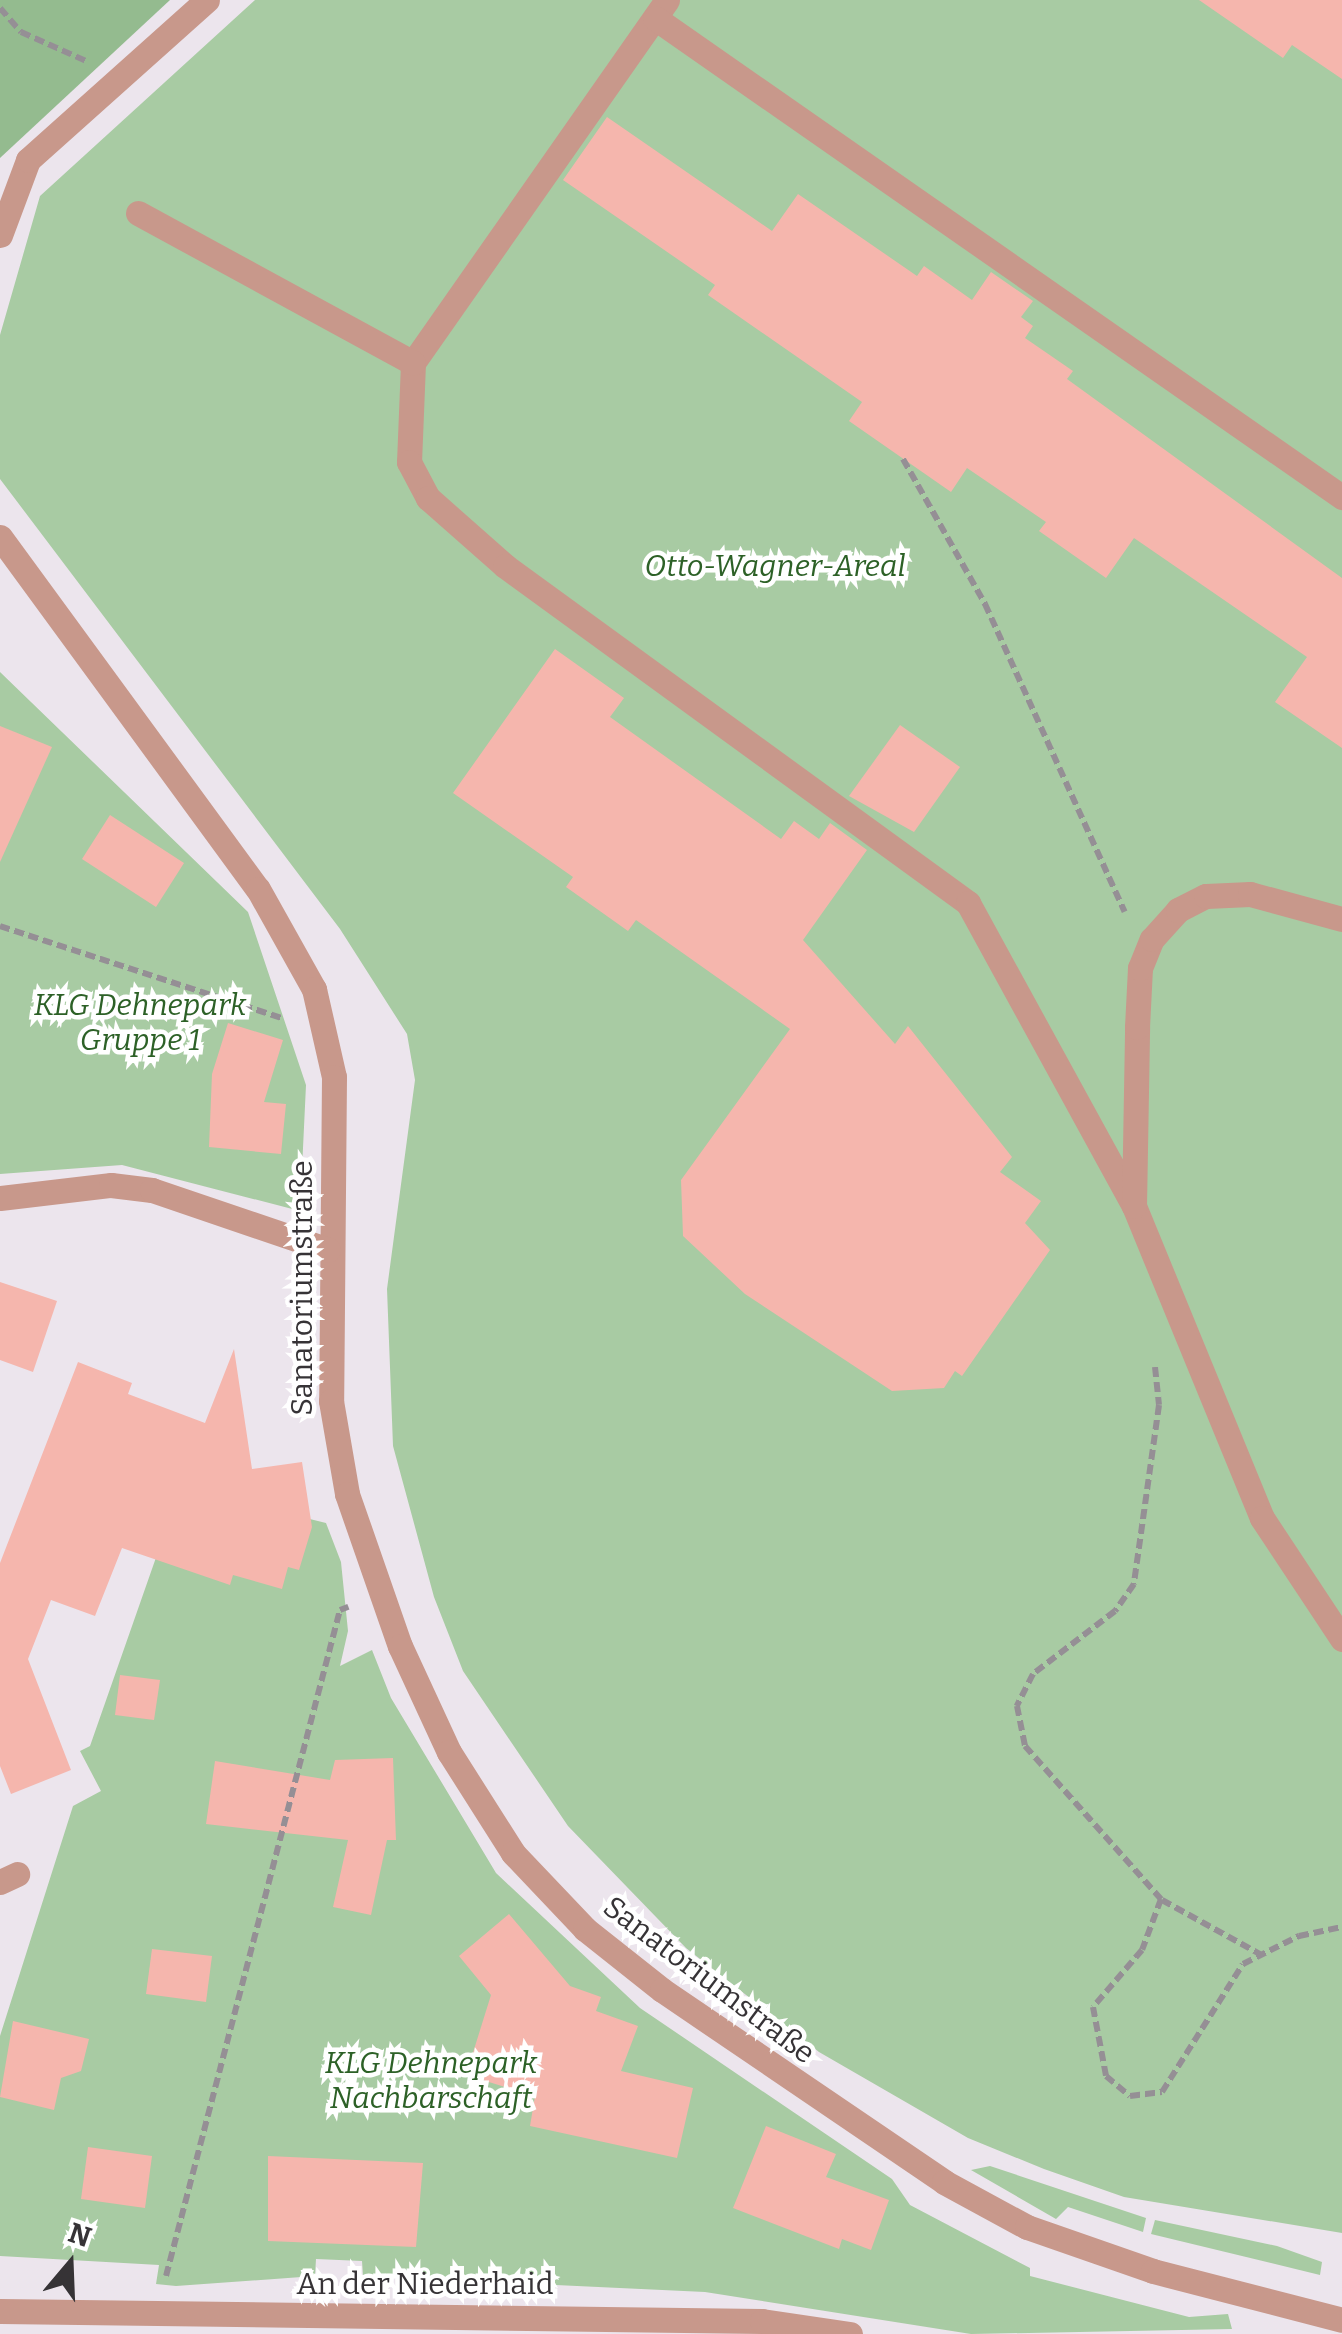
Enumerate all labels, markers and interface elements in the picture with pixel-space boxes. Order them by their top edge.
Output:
park label: Otto-Wagner-Areal [644,548,906,584]
park label: KLG Dehnepark Gruppe 1 [34,987,246,1058]
street label: Sanatoriumstraße [284,1160,320,1416]
street label: Sanatoriumstraße [596,1889,822,2071]
park label: KLG Dehnepark Nachbarschaft [325,2045,537,2116]
north arrow [20,2214,120,2314]
text: N [64,2216,96,2254]
street label: An der Niederhaid [297,2266,553,2302]

